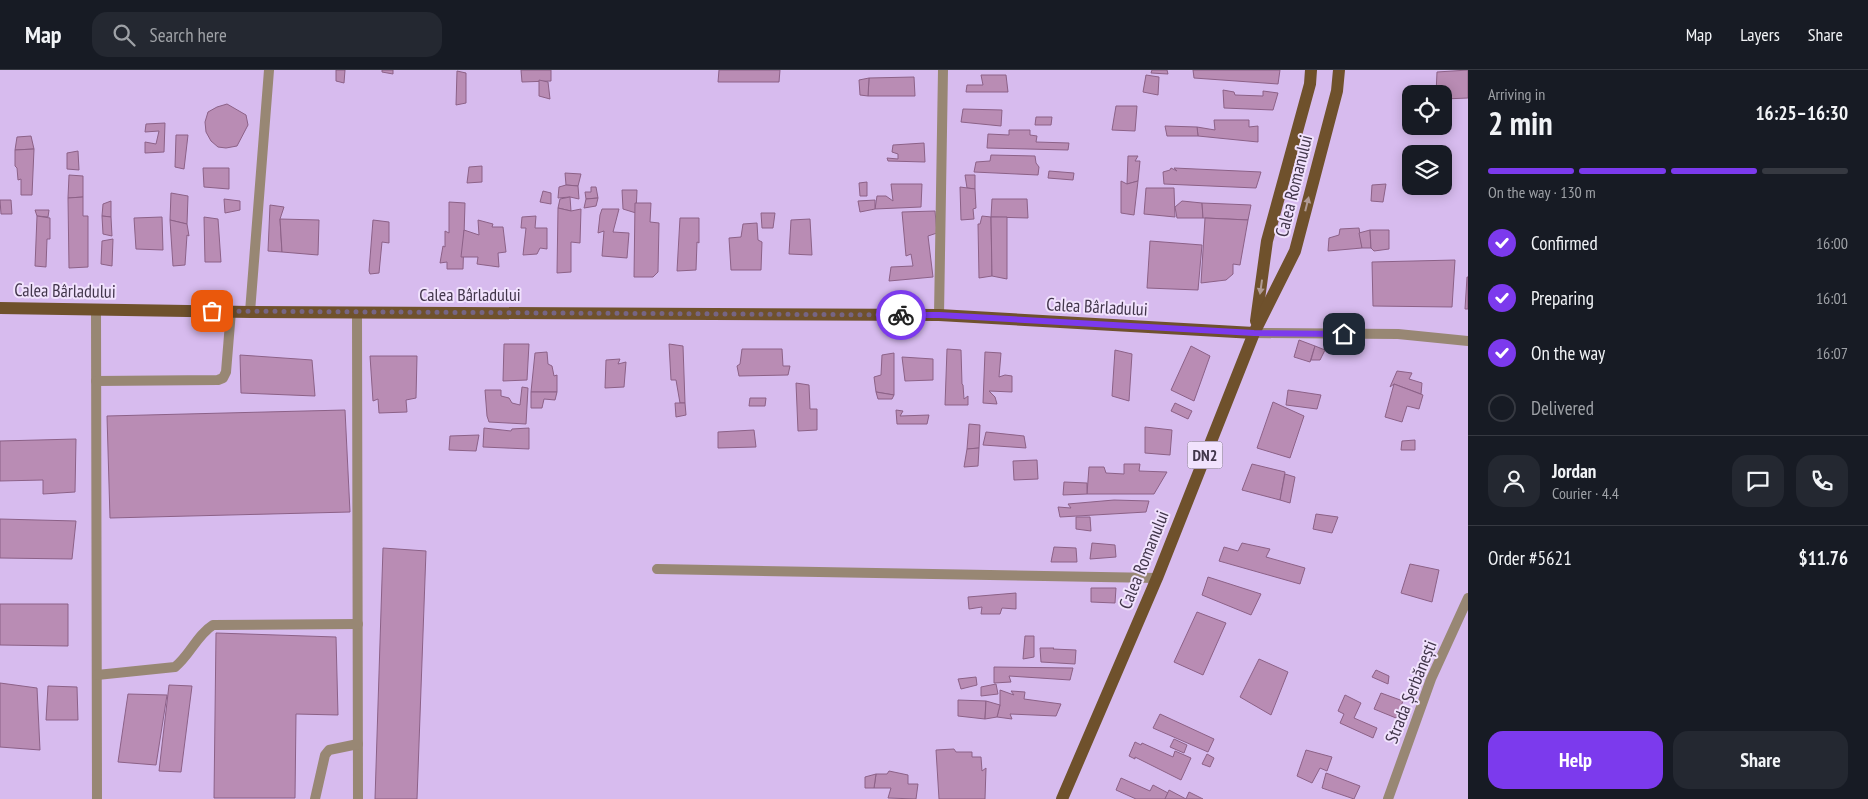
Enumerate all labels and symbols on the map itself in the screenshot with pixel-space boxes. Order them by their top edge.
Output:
street label: Calea Romanului [1270,133,1317,239]
one-way arrow [1303,197,1311,212]
street label: Calea Bârladului [14,278,116,303]
one-way arrow [1256,279,1264,295]
street label: Calea Bârladului [419,283,521,306]
pin [191,290,233,332]
courier [876,290,926,340]
street label: Calea Bârladului [1046,292,1148,321]
pin [1323,313,1365,355]
road number: DN2 [1188,442,1222,468]
street label: Calea Romanului [1113,507,1174,612]
street label: Strada Șerbănești [1379,637,1442,747]

